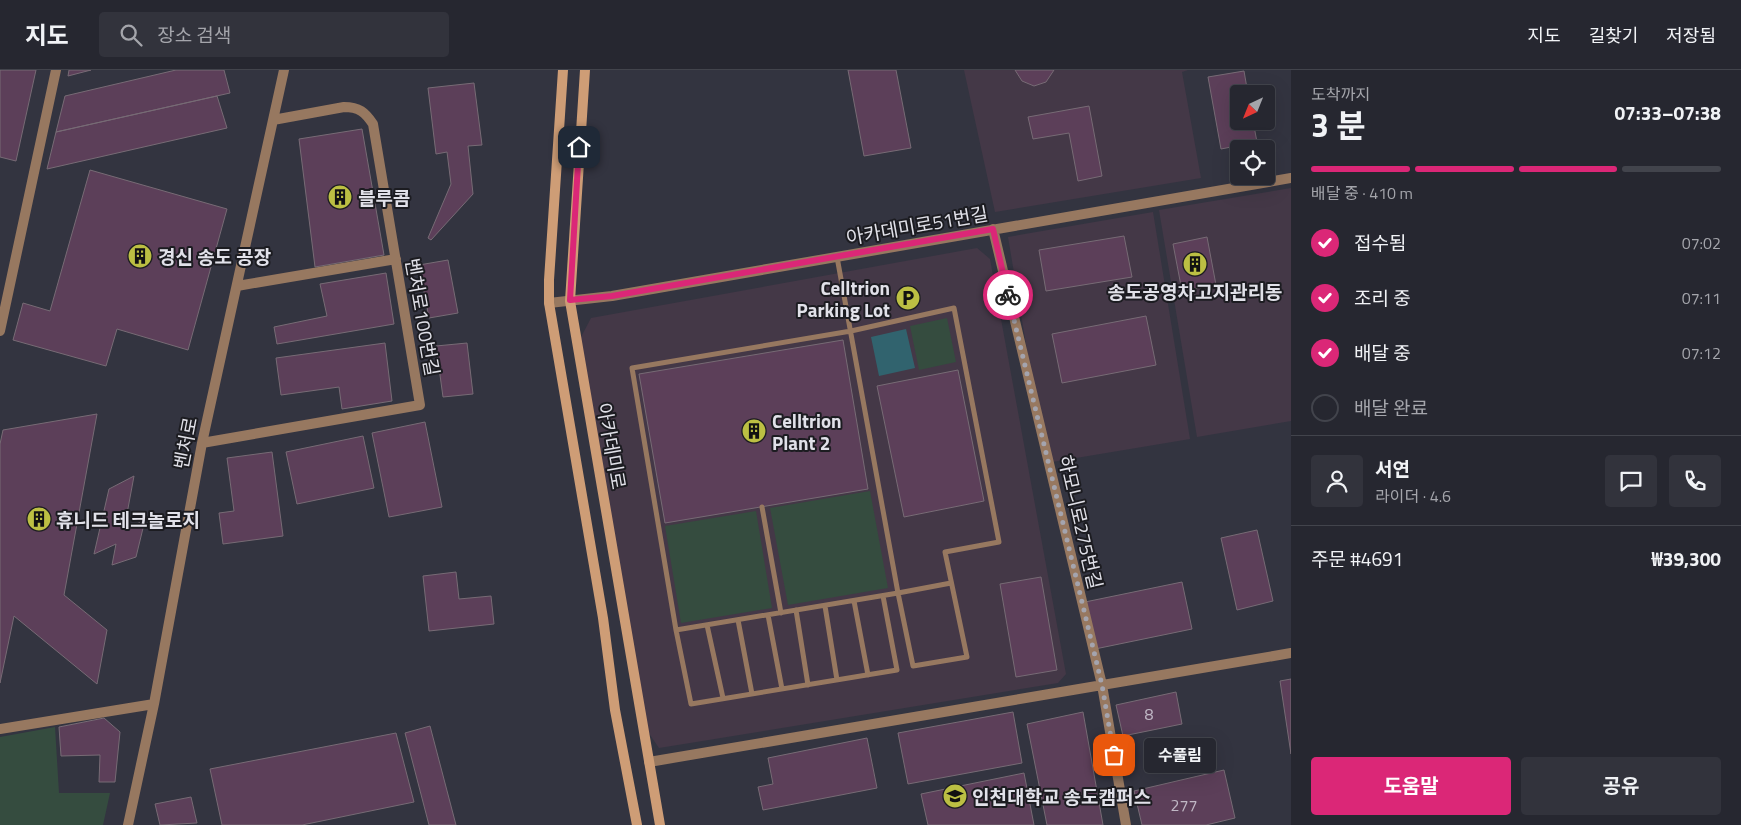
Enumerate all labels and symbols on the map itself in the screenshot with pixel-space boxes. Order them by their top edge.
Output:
north arrow [1230,85,1275,130]
pin [558,126,600,168]
place label: 블루콤 [358,183,410,212]
building icon: 블루콤 [327,184,353,210]
street label: 아카데미로51번길 [844,198,990,252]
place label: 경신 송도 공장 [158,242,271,271]
building icon: 경신 송도 공장 [127,243,153,269]
building icon: 송도공영차고지관리동 [1182,251,1208,277]
street label: 벤처로100번길 [398,256,448,378]
courier [983,270,1033,320]
place label: Celltrion Parking Lot [797,273,890,324]
place label: 송도공영차고지관리동 [1108,277,1282,306]
parking icon: Celltrion Parking Lot [895,285,921,311]
street label: 아카데미로 [590,400,634,492]
place label: Celltrion Plant 2 [772,406,842,457]
street label: 벤처로 [166,414,204,472]
building icon: Celltrion Plant 2 [741,418,767,444]
street label: 하모니로275번길 [1051,452,1111,592]
place label: 휴니드 테크놀로지 [56,505,200,534]
building icon: 휴니드 테크놀로지 [26,506,52,532]
house number: 8 [1145,702,1154,726]
pin [1093,734,1135,776]
callout: 수풀림 [1144,738,1216,772]
place label: 인천대학교 송도캠퍼스 [972,782,1151,811]
school or university icon: 인천대학교 송도캠퍼스 [942,783,968,809]
house number: 277 [1171,793,1197,817]

